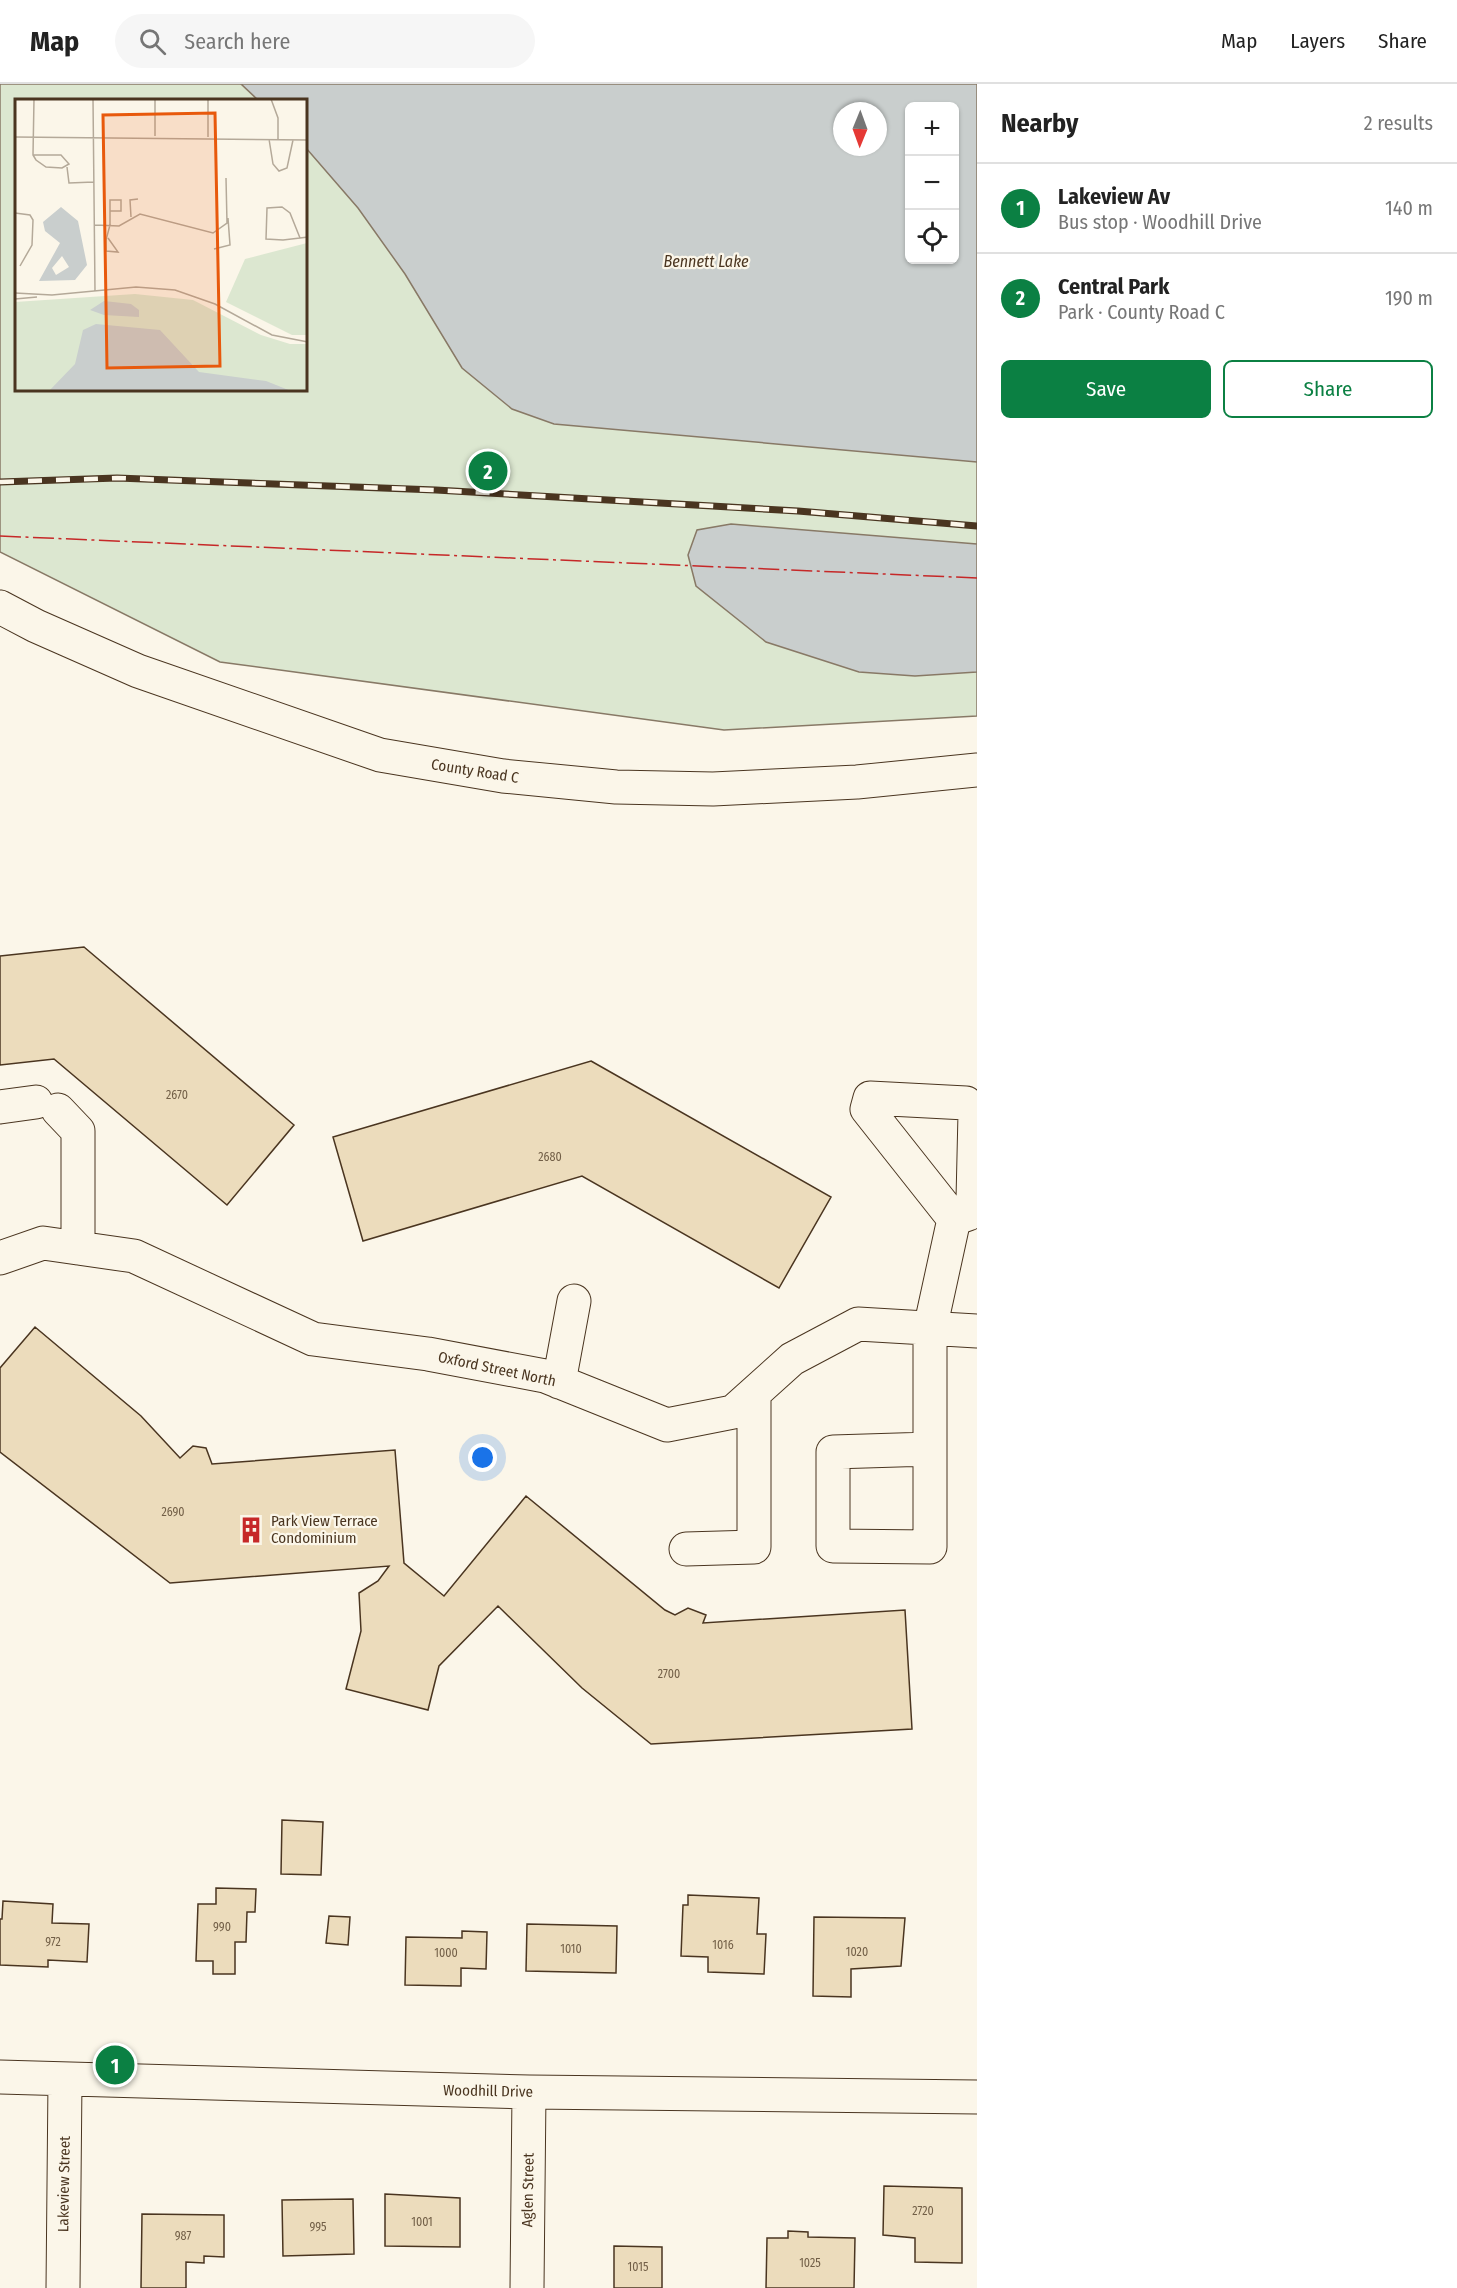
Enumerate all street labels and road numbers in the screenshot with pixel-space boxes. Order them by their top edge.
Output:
street label: County Road C [430,755,520,787]
street label: Oxford Street North [436,1348,558,1390]
street label: Woodhill Drive [443,2081,533,2101]
street label: Lakeview Street [54,2136,74,2232]
street label: Aglen Street [518,2152,538,2227]

